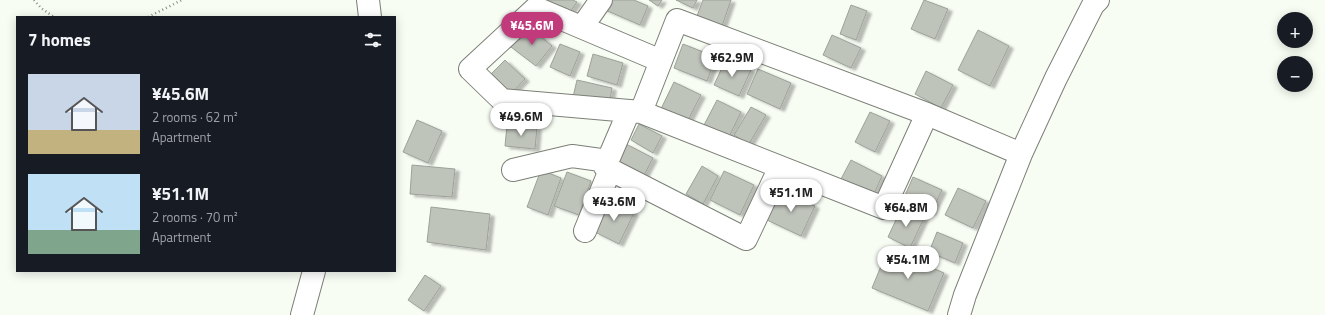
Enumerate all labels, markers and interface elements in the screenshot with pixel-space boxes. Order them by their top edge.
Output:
pin: ¥45.6M [499,12,565,46]
map controls [1277,12,1313,92]
button: + [1277,12,1313,48]
text: ¥45.6M [510,15,554,35]
text: 7 homes [28,27,91,53]
icon: filters [362,29,384,51]
pin: ¥62.9M [699,44,765,78]
text: ¥62.9M [710,47,754,67]
button: − [1277,56,1313,92]
text: ¥45.6M [152,81,209,107]
icon: home [60,90,108,138]
pin: ¥49.6M [488,103,554,137]
text: ¥49.6M [499,106,543,126]
text: 2 rooms · 62 m² [152,107,238,127]
text: Apartment [152,127,211,147]
pin: ¥51.1M [758,179,824,213]
text: ¥51.1M [152,181,209,207]
text: ¥51.1M [769,182,813,202]
pin: ¥43.6M [581,188,647,222]
icon: home [60,190,108,238]
text: ¥43.6M [592,191,636,211]
pin: ¥64.8M [873,194,939,228]
text: ¥64.8M [884,197,928,217]
text: 2 rooms · 70 m² [152,207,238,227]
text: Apartment [152,227,211,247]
pin: ¥54.1M [875,246,941,280]
text: ¥54.1M [886,249,930,269]

